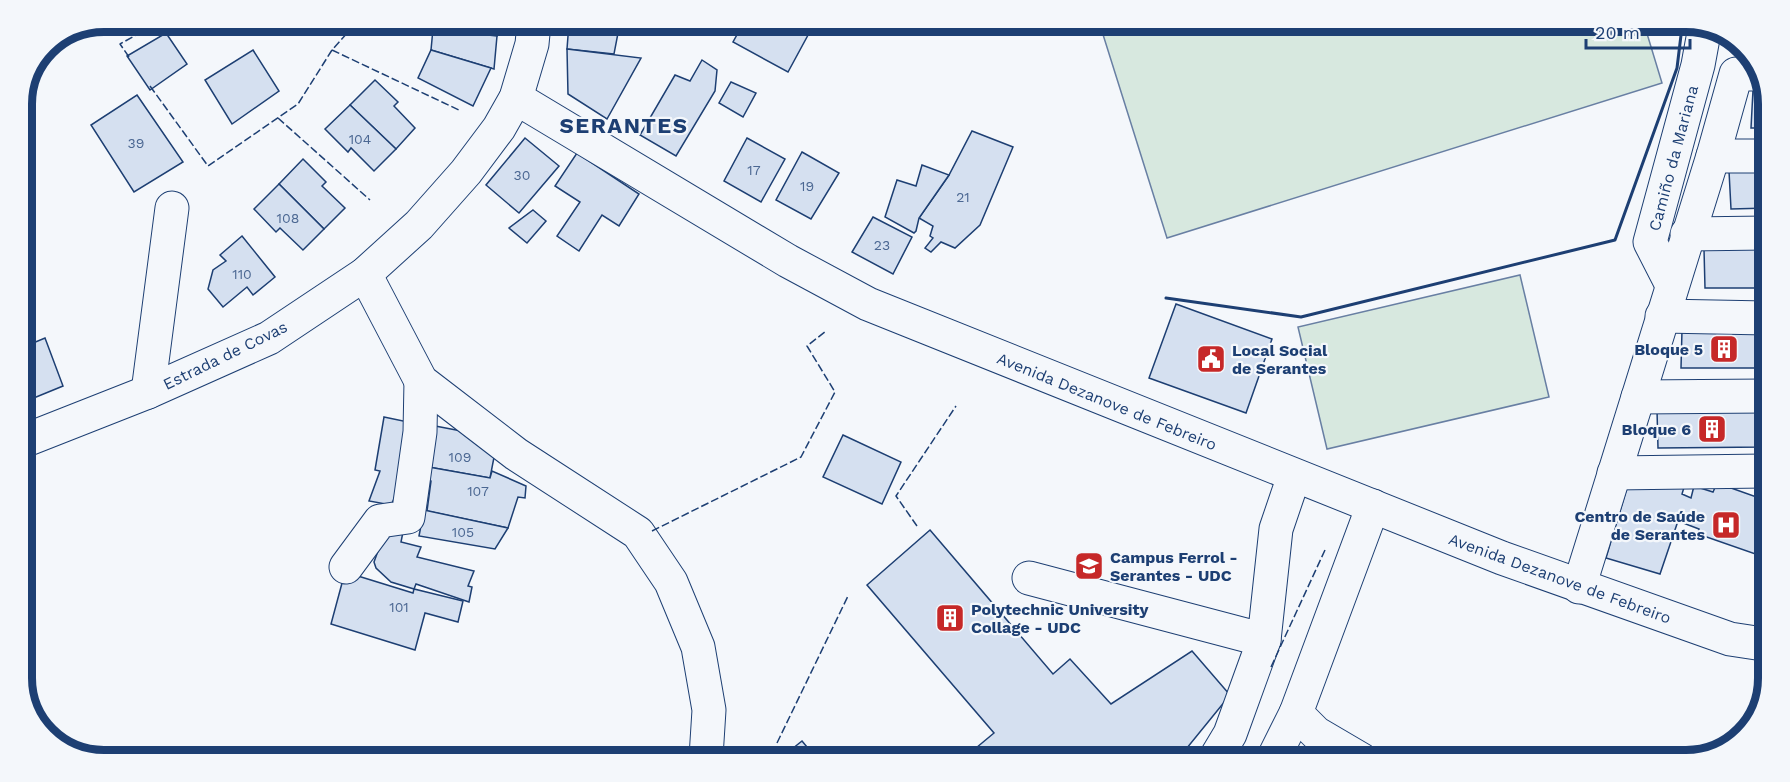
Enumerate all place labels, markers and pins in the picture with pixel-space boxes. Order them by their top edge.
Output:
building icon: Bloque 5 [1708,333,1740,365]
place label: Bloque 5 [1634,340,1703,359]
place label: Local Social de Serantes [1232,341,1328,378]
public building icon: Local Social de Serantes [1195,343,1227,375]
building icon: Bloque 6 [1696,413,1728,445]
place label: Bloque 6 [1622,420,1691,439]
place label: Centro de Saúde de Serantes [1574,507,1705,544]
hospital icon: Centro de Saúde de Serantes [1710,509,1742,541]
place label: Campus Ferrol - Serantes - UDC [1110,548,1238,585]
school or university icon: Campus Ferrol - Serantes - UDC [1073,550,1105,582]
place label: Polytechnic University Collage - UDC [971,600,1149,637]
building icon: Polytechnic University Collage - UDC [934,602,966,634]

